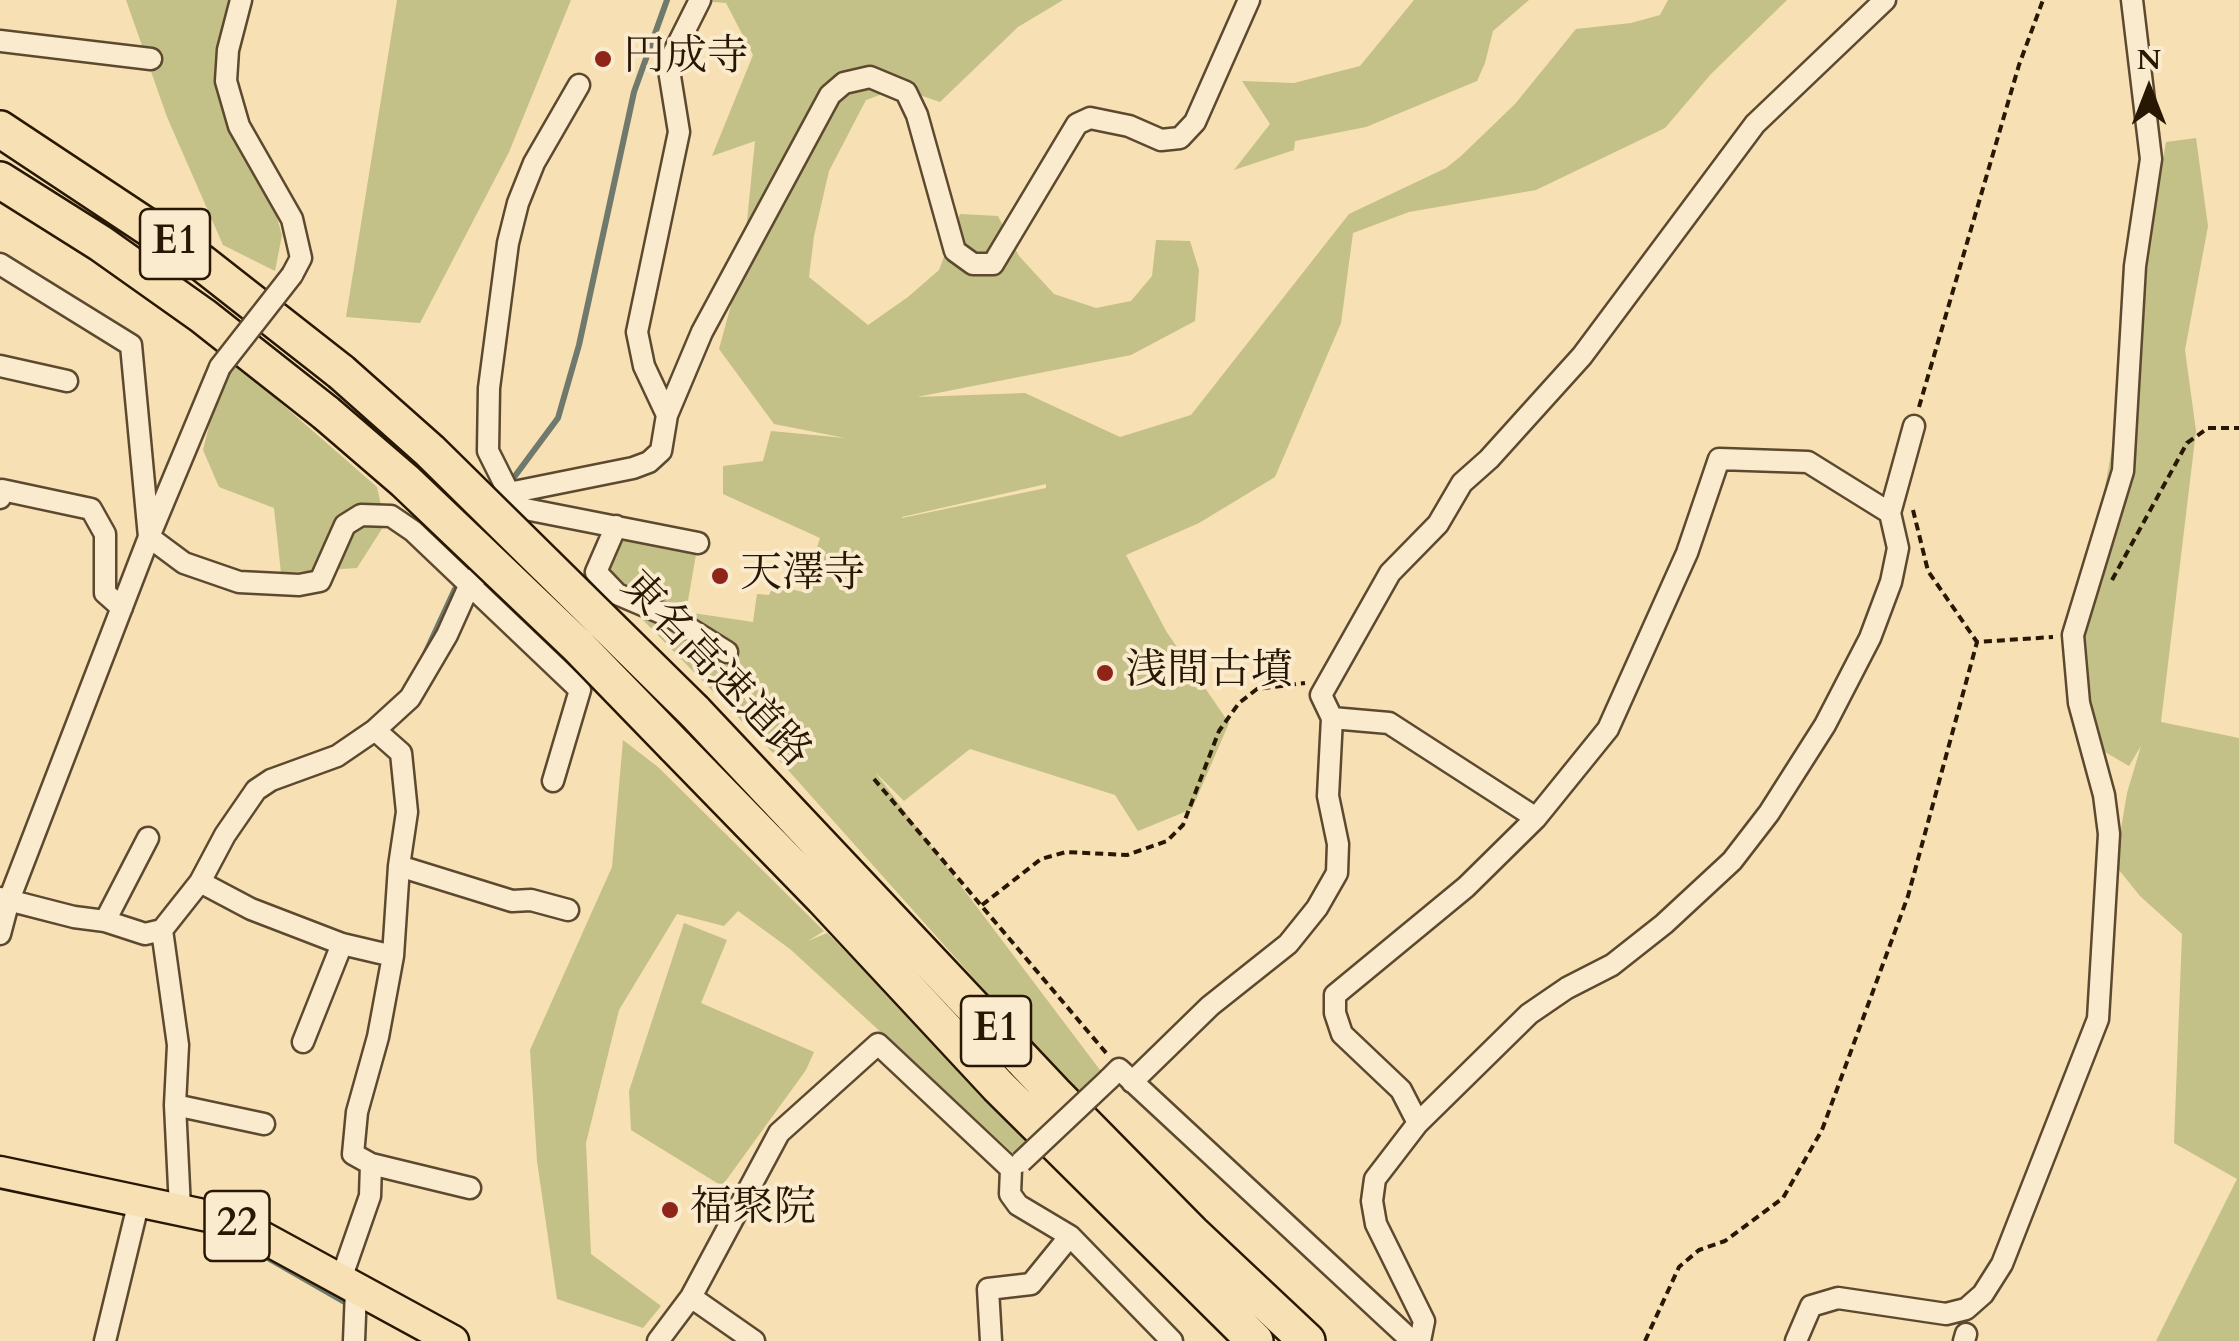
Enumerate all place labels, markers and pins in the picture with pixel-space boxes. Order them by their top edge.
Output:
place label: 円成寺 [623,34,749,84]
marker: 円成寺 [592,48,614,70]
place label: 天澤寺 [740,551,866,601]
marker: 天澤寺 [709,565,731,587]
place label: 浅間古墳 [1125,648,1293,698]
marker: 浅間古墳 [1094,662,1116,684]
place label: 福聚院 [690,1185,816,1235]
marker: 福聚院 [659,1199,681,1221]

